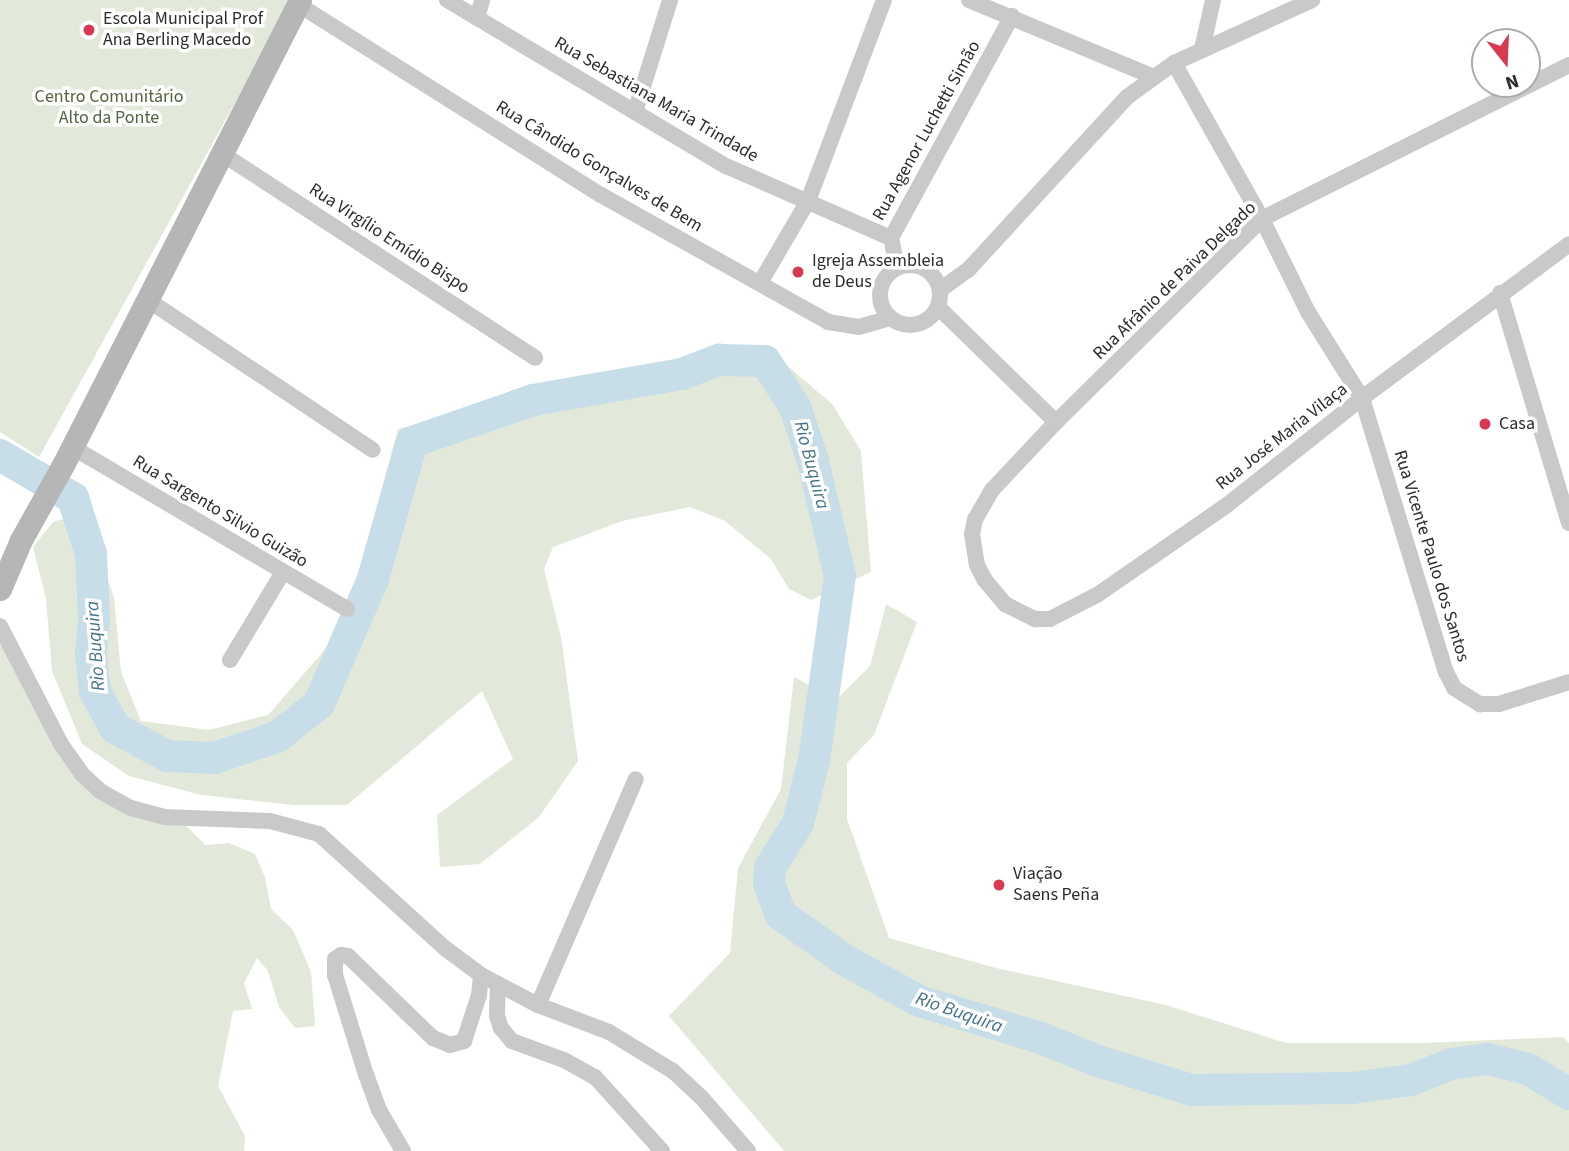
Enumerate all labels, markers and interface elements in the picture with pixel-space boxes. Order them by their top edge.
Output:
place label: Escola Municipal Prof Ana Berling Macedo [103,9,263,52]
marker: Escola Municipal Prof Ana Berling Macedo [81,22,97,38]
north arrow [1471,28,1541,98]
street label: Rua Sebastiana Maria Trindade [550,33,762,167]
street label: Rua Agenor Luchetti Simão [868,37,986,225]
text: N [1502,67,1522,96]
park label: Centro Comunitário Alto da Ponte [35,87,183,130]
street label: Rua Cândido Gonçalves de Bem [492,97,706,237]
street label: Rua Virgílio Emídio Bispo [305,179,473,299]
street label: Rua Afrânio de Paiva Delgado [1089,197,1261,365]
place label: Igreja Assembleia de Deus [812,251,944,294]
marker: Igreja Assembleia de Deus [790,264,806,280]
street label: Rua José Maria Vilaça [1212,379,1352,495]
place label: Casa [1499,413,1535,435]
marker: Casa [1477,416,1493,432]
water label: Rio Buquira [788,418,834,512]
street label: Rua Vicente Paulo dos Santos [1388,448,1474,664]
street label: Rua Sargento Silvio Guizão [129,451,311,573]
water label: Rio Buquira [81,600,111,692]
place label: Viação Saens Peña [1013,864,1099,906]
marker: Viação Saens Peña [991,877,1007,893]
water label: Rio Buquira [913,988,1005,1038]

